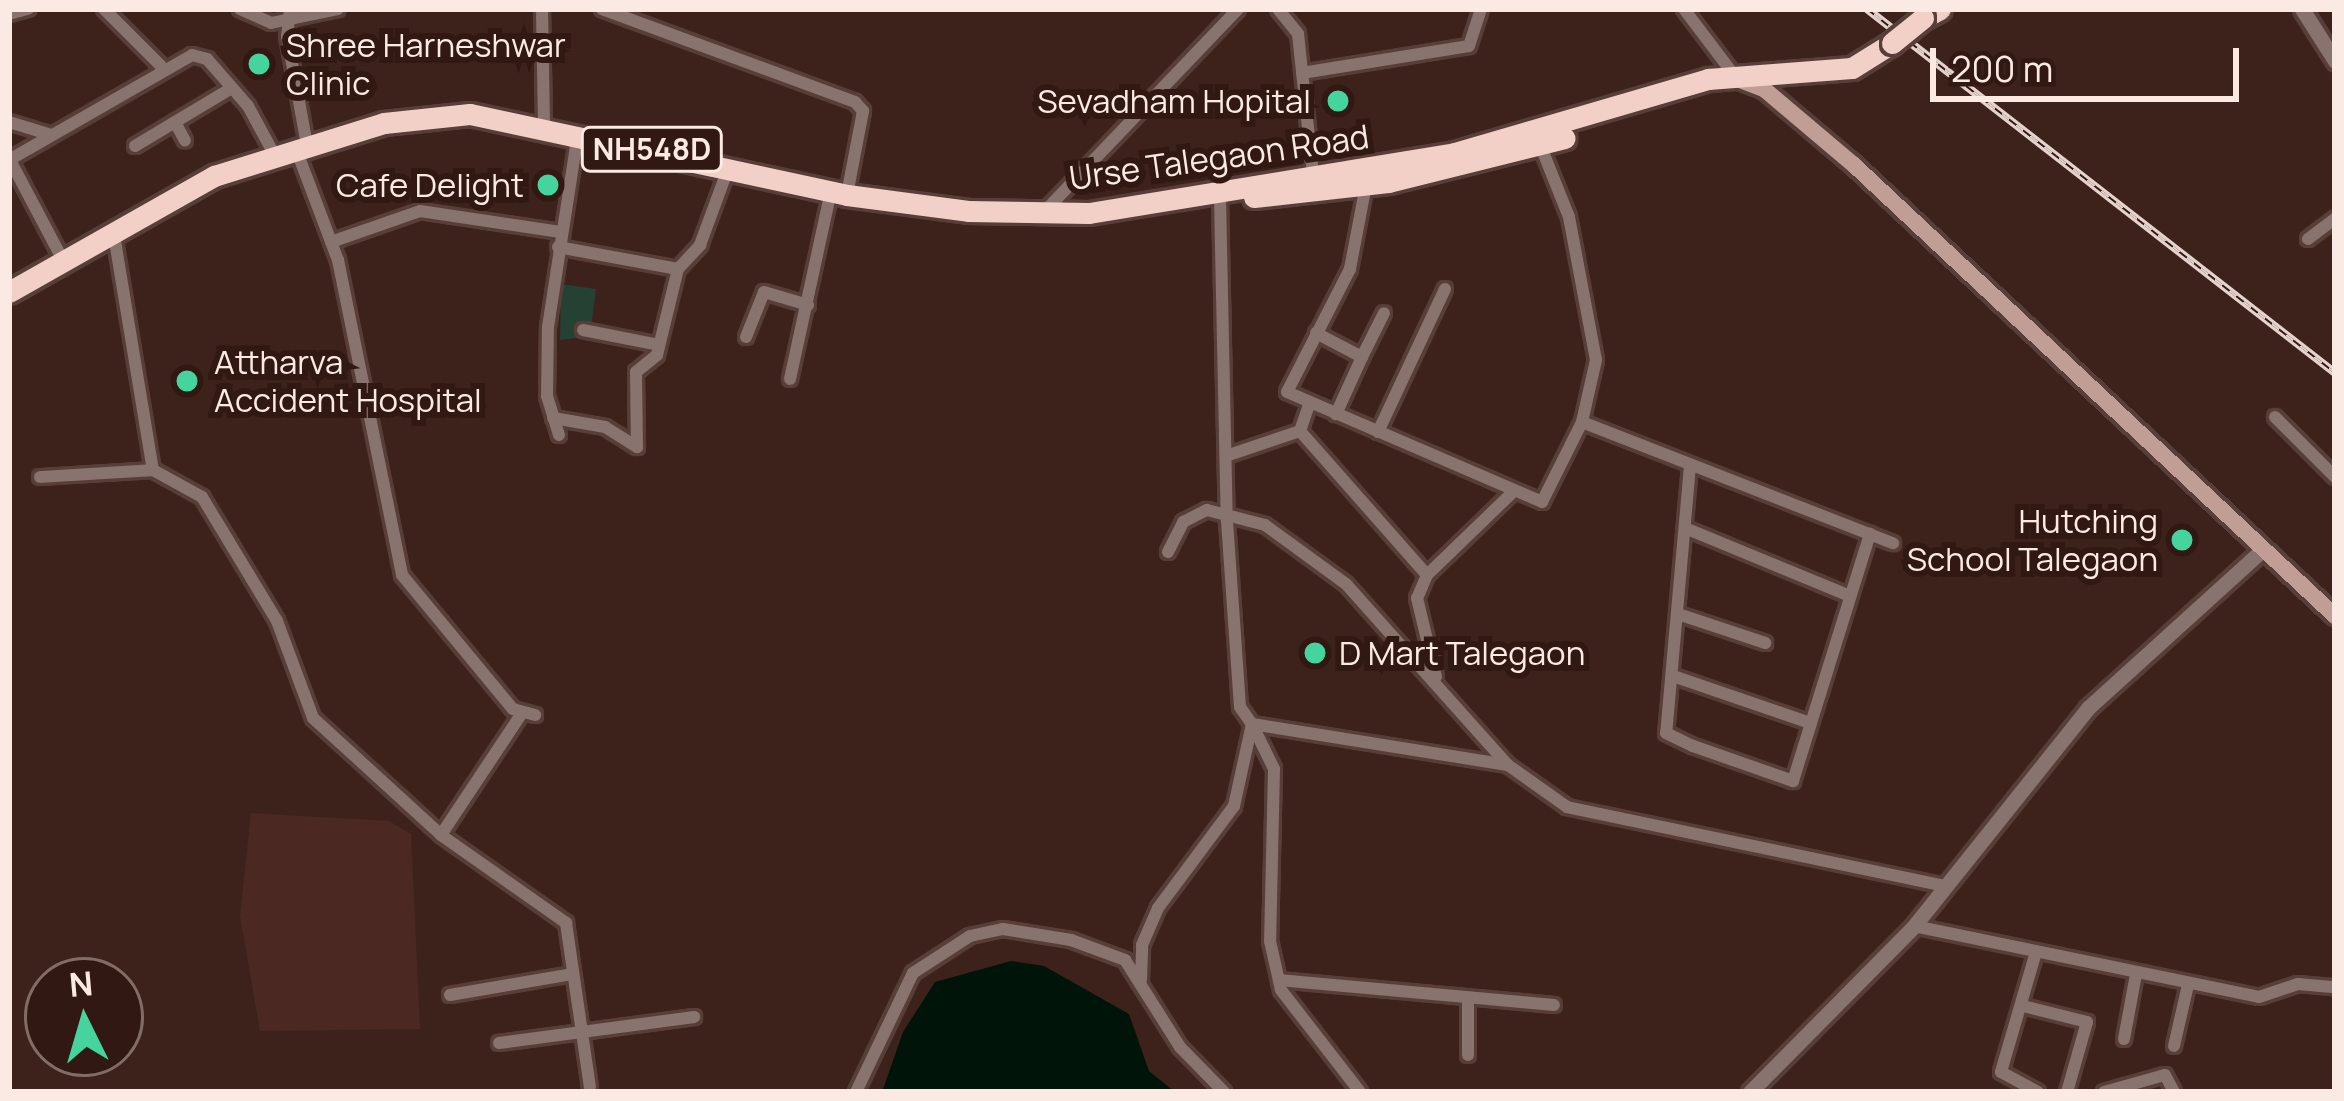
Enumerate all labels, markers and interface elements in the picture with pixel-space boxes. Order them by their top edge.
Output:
scale bar [1936,24,2245,98]
place label: Shree Harneshwar Clinic [286,25,566,103]
text: 200 m [1951,44,2053,93]
marker: Shree Harneshwar Clinic [243,48,275,80]
place label: Sevadham Hopital [1037,81,1311,121]
marker: Sevadham Hopital [1322,85,1354,117]
street label: Urse Talegaon Road [1067,116,1371,198]
road number: NH548D [580,125,724,173]
place label: Cafe Delight [336,165,524,205]
marker: Cafe Delight [535,172,561,198]
place label: Attharva Accident Hospital [214,342,482,420]
marker: Attharva Accident Hospital [171,365,203,397]
place label: Hutching School Talegaon [1907,501,2158,579]
marker: Hutching School Talegaon [2169,527,2195,553]
place label: D Mart Talegaon [1339,633,1585,673]
marker: D Mart Talegaon [1302,640,1328,666]
north arrow [24,957,144,1077]
text: N [67,960,95,1007]

